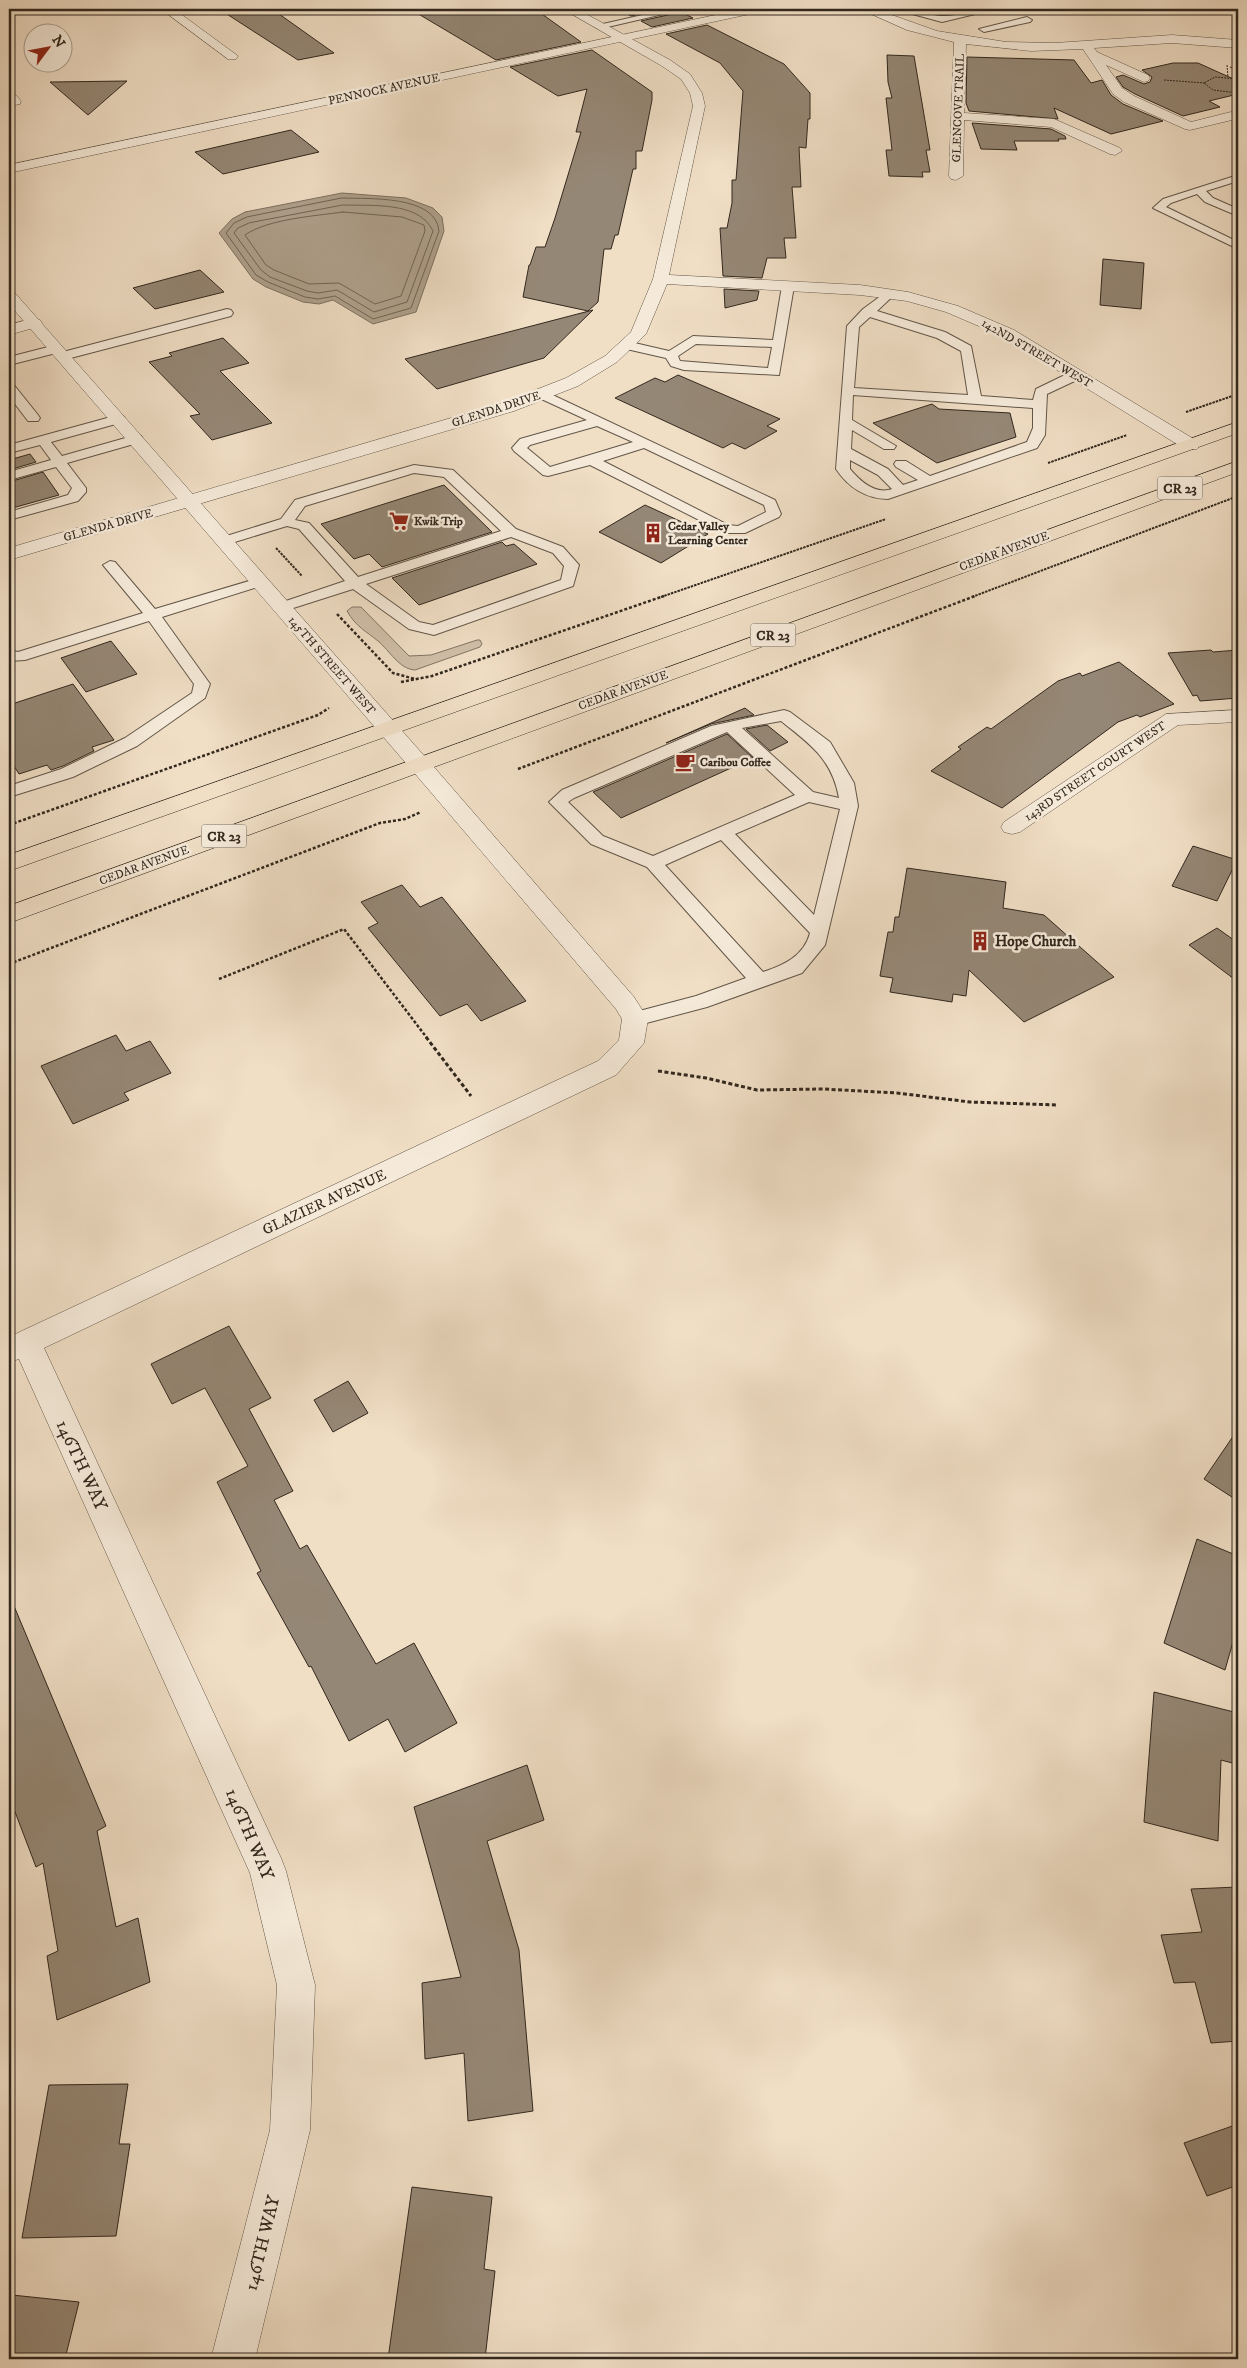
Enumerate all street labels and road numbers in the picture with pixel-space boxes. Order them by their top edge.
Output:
street label: GLENCOVE TRAIL [949,53,968,163]
street label: PENNOCK AVENUE [327,70,442,109]
street label: 142ND STREET WEST [979,316,1095,391]
street label: GLENDA DRIVE [450,388,543,431]
road number: CR 23 [1158,476,1202,499]
street label: GLENDA DRIVE [62,505,155,545]
street label: CEDAR AVENUE [957,528,1052,575]
street label: 145TH STREET WEST [285,613,379,718]
road number: CR 23 [750,624,796,646]
street label: CEDAR AVENUE [576,667,671,714]
street label: 143RD STREET COURT WEST [1022,718,1169,824]
road number: CR 23 [202,824,246,848]
street label: CEDAR AVENUE [97,842,192,889]
street label: GLAZIER AVENUE [259,1165,390,1239]
street label: 146TH WAY [51,1417,112,1515]
street label: 146TH WAY [220,1785,278,1884]
street label: 146TH WAY [241,2193,286,2293]

